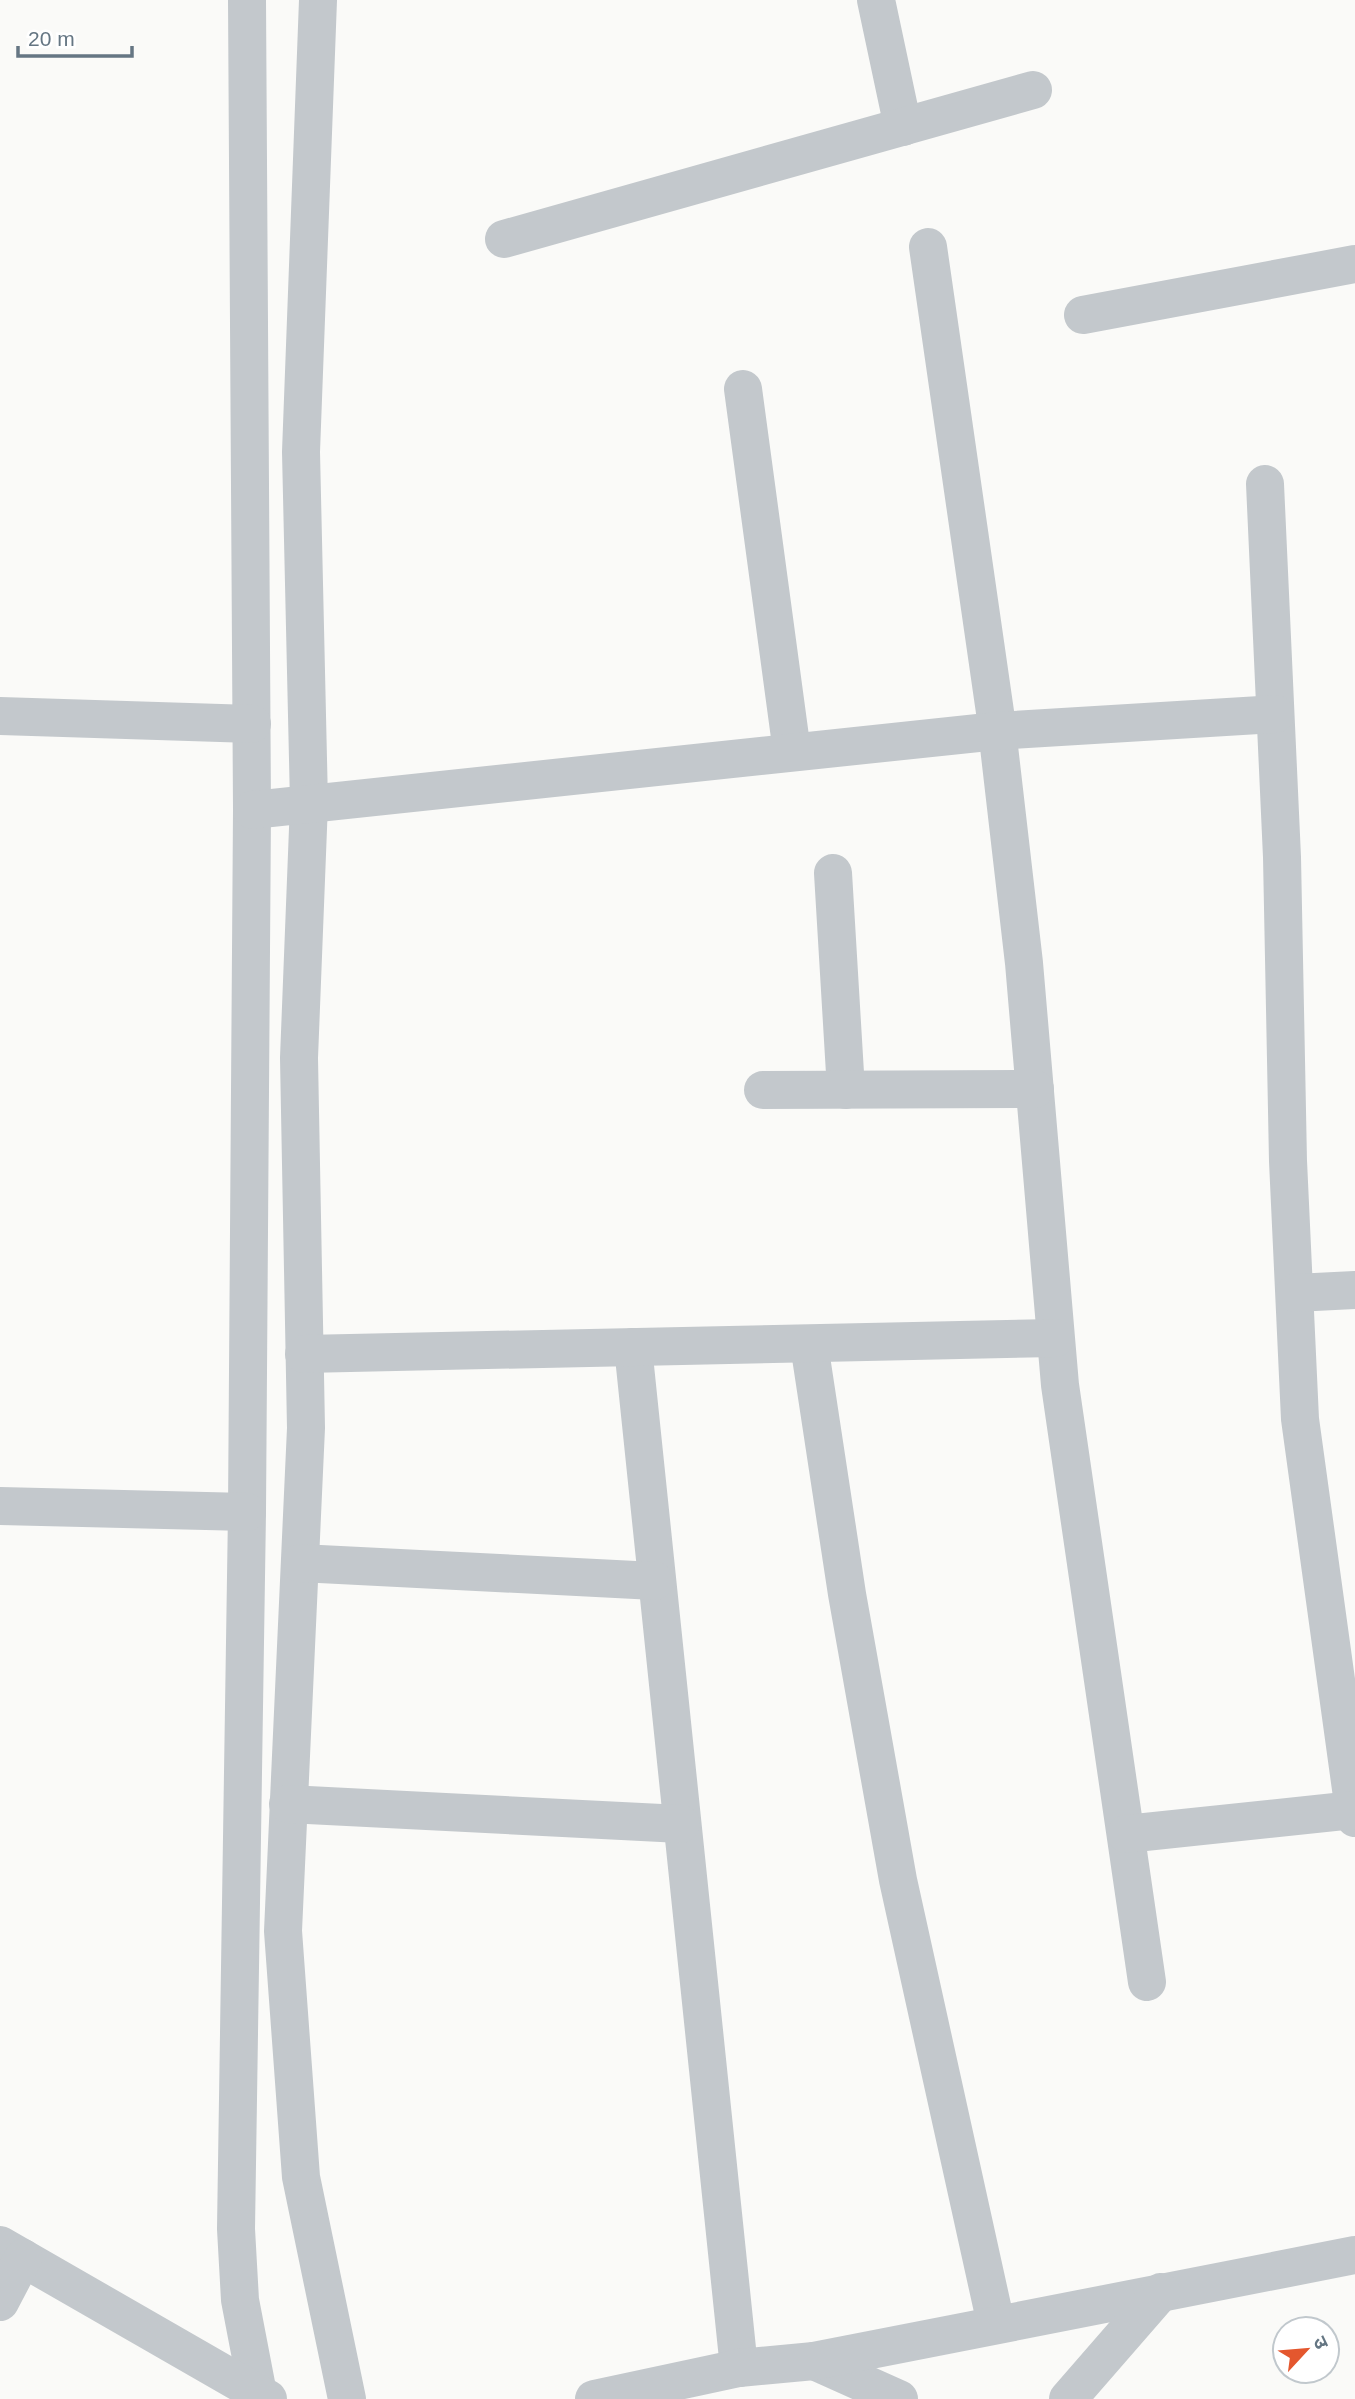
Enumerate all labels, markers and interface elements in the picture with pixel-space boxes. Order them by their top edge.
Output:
scale bar [18,14,131,58]
text: 20 m [28,27,75,50]
north arrow [1271,2315,1341,2385]
text: उ [1309,2333,1333,2353]

